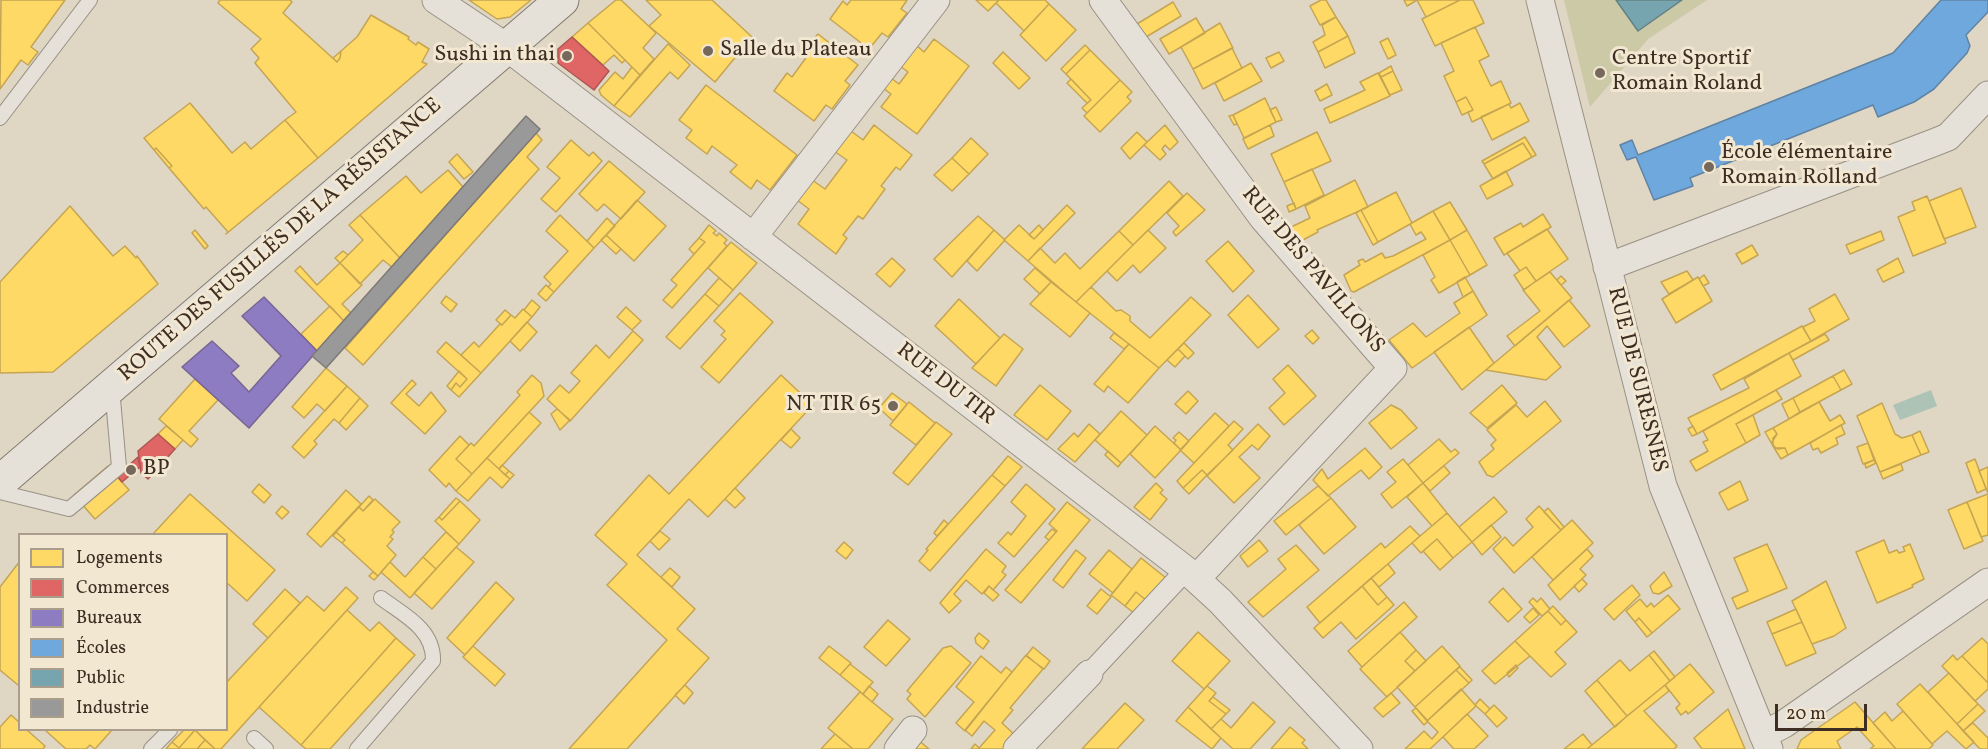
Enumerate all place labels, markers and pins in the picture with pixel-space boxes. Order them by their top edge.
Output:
place label: Salle du Plateau [720,38,872,64]
place label: Sushi in thai [434,43,555,69]
marker: Salle du Plateau [701,44,715,58]
place label: Centre Sportif Romain Roland [1612,47,1762,98]
marker: Sushi in thai [560,49,574,63]
marker: Centre Sportif Romain Roland [1593,66,1607,80]
place label: École élémentaire Romain Rolland [1721,141,1892,192]
marker: École élémentaire Romain Rolland [1702,160,1716,174]
place label: NT TIR 65 [786,393,881,419]
marker: NT TIR 65 [886,399,900,413]
place label: BP [143,457,169,483]
marker: BP [124,463,138,477]

